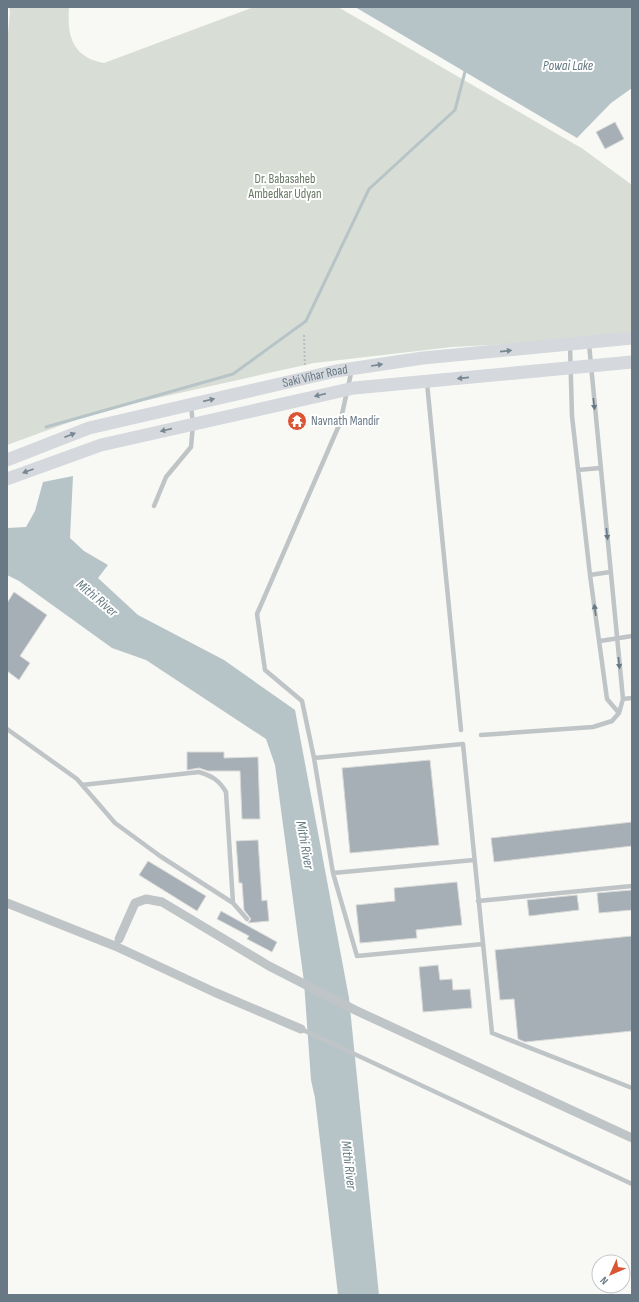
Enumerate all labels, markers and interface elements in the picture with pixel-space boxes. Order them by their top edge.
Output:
water label: Powai Lake [543,57,594,74]
park label: Dr. Babasaheb Ambedkar Udyan [247,171,322,202]
one-way arrow [500,347,512,354]
street label: Saki Vihar Road [281,361,349,391]
one-way arrow [371,362,383,368]
one-way arrow [457,374,469,381]
one-way arrow [314,393,326,399]
one-way arrow [203,397,215,403]
one-way arrow [591,398,597,410]
temple icon: Navnath Mandir [286,410,308,432]
place label: Navnath Mandir [311,413,380,429]
one-way arrow [160,428,172,434]
one-way arrow [64,432,76,438]
one-way arrow [22,468,34,474]
one-way arrow [603,528,610,540]
water label: Mithi River [73,576,122,621]
one-way arrow [592,604,598,616]
one-way arrow [616,657,623,669]
water label: Mithi River [292,819,318,872]
water label: Mithi River [338,1140,361,1191]
north arrow [591,1254,631,1294]
text: N [598,1274,611,1287]

